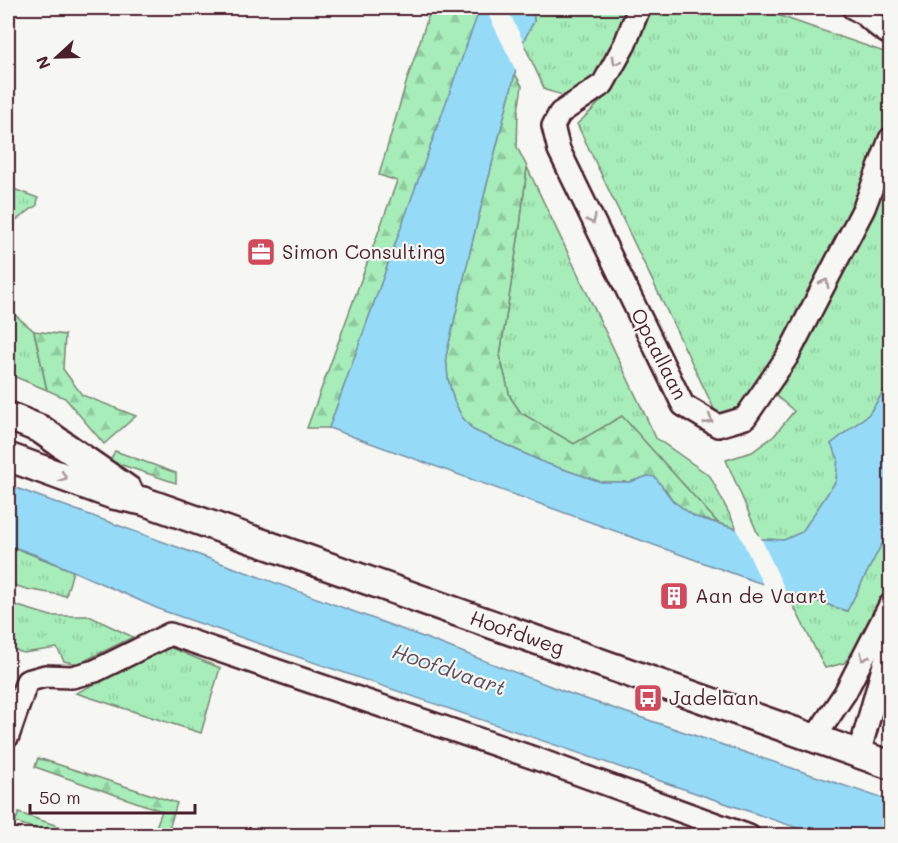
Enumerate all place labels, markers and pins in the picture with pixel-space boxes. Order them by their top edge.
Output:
office icon: Simon Consulting [245,236,277,268]
place label: Simon Consulting [282,238,445,264]
building icon: Aan de Vaart [658,580,690,612]
place label: Aan de Vaart [695,582,827,608]
bus stop icon: Jadelaan [632,682,664,714]
place label: Jadelaan [669,684,759,710]

